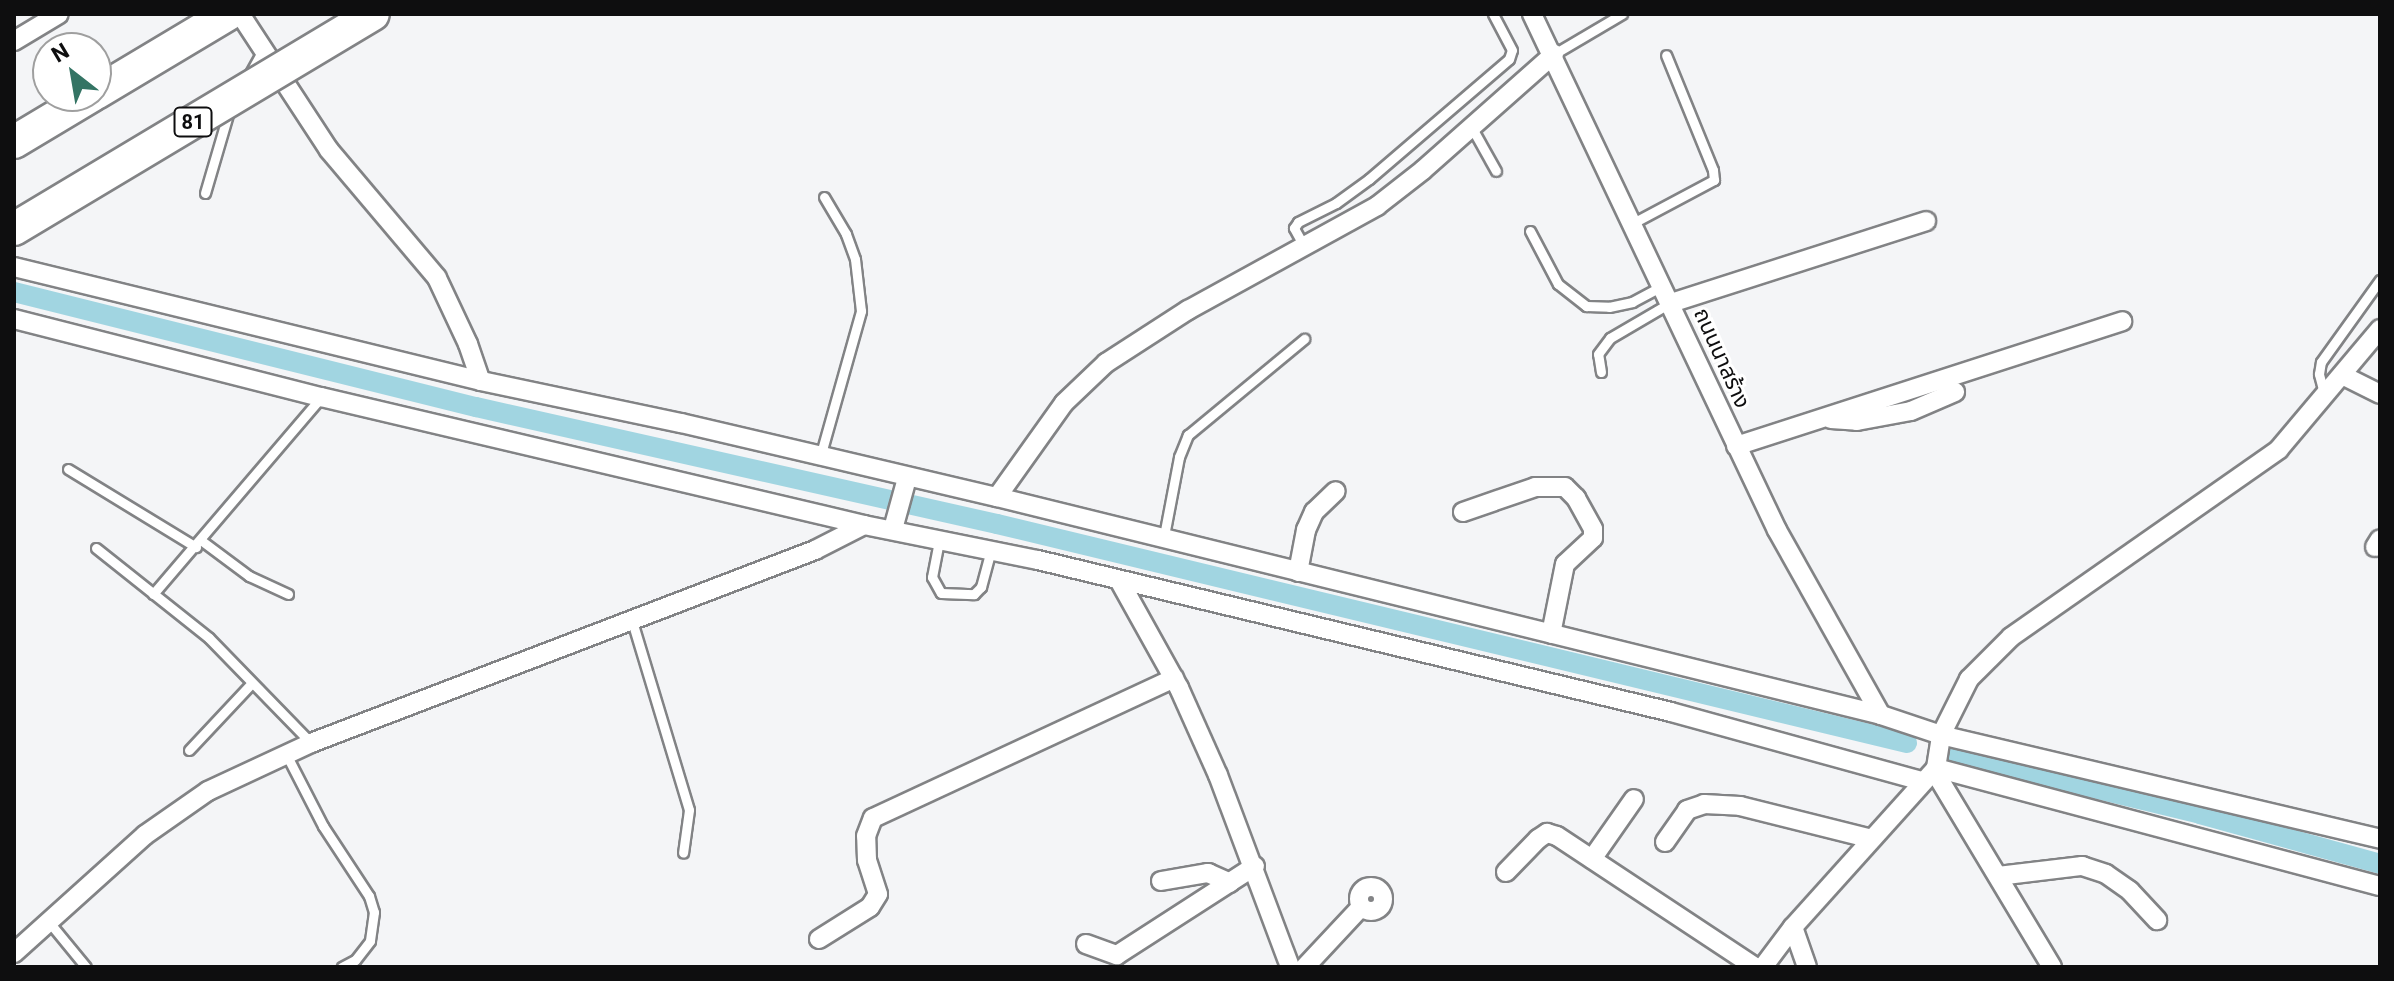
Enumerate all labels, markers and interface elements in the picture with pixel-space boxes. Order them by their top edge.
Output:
north arrow [32,32,112,112]
text: N [47,38,74,67]
road number: 81 [173,106,213,138]
street label: ถนนนาสร้าง [1688,304,1756,412]

